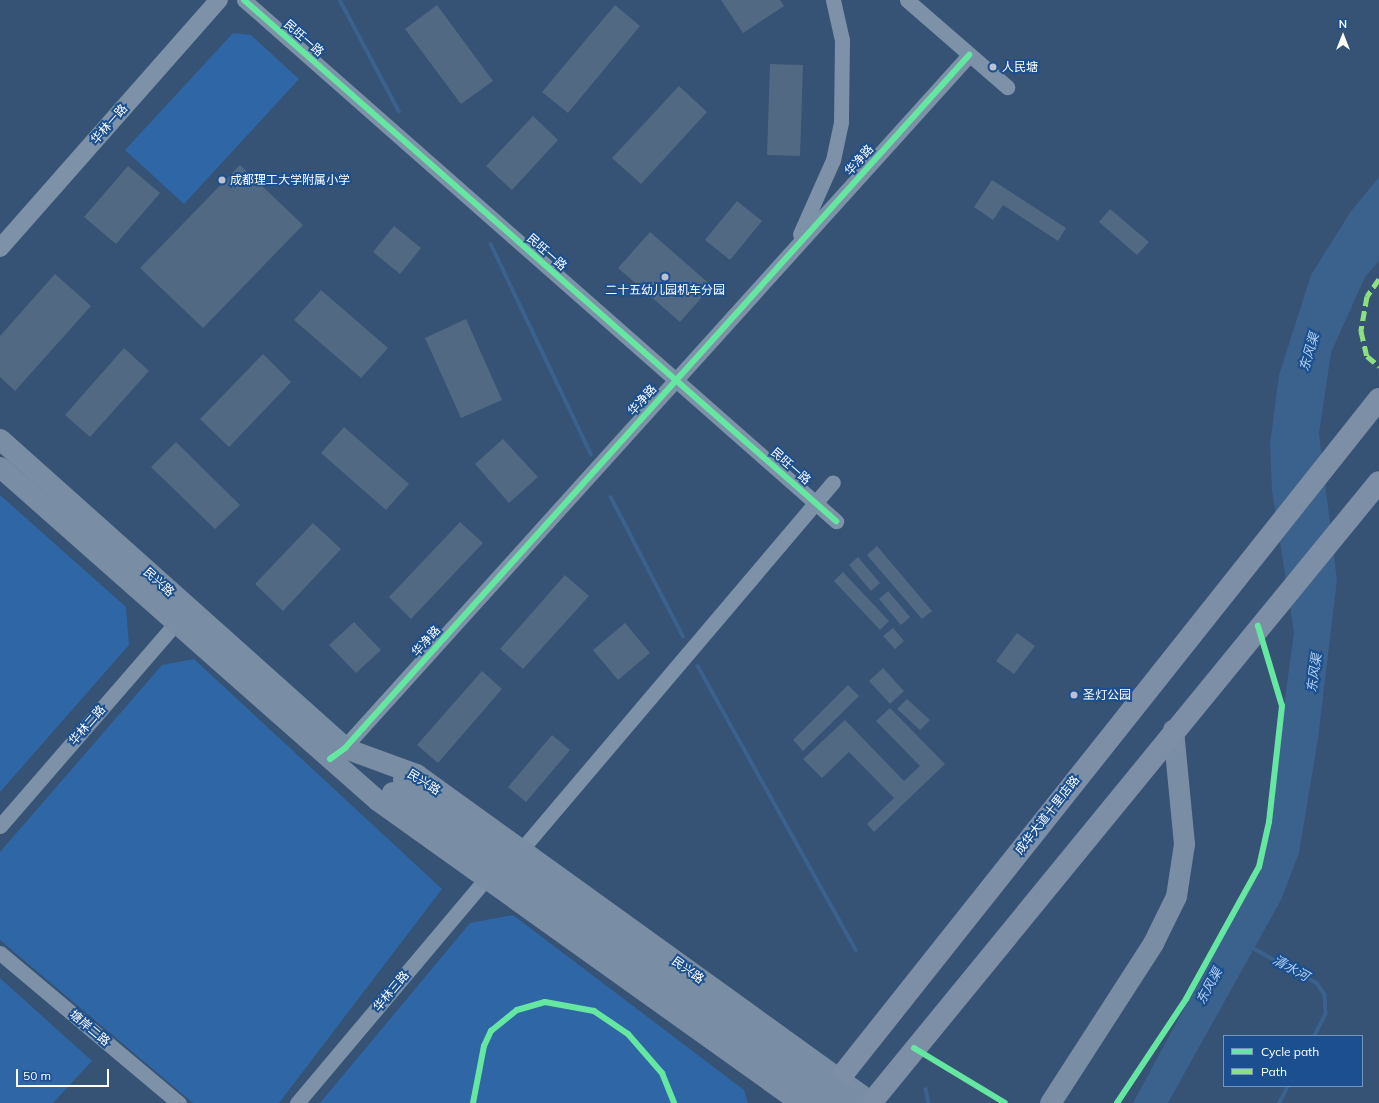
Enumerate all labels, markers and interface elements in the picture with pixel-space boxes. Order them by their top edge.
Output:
north arrow [1323,16,1363,56]
street label: 民旺一路 [281,17,327,59]
text: N [1339,17,1347,31]
place label: 人民塘 [1002,60,1038,74]
marker: 人民塘 [987,61,999,73]
street label: 华林一路 [88,101,130,147]
street label: 华净路 [842,142,876,178]
place label: 成都理工大学附属小学 [230,173,350,187]
marker: 成都理工大学附属小学 [217,175,227,185]
street label: 民旺一路 [524,231,570,273]
marker: 二十五幼儿园机车分园 [660,272,670,282]
place label: 二十五幼儿园机车分园 [605,283,725,297]
water label: 东风渠 [1296,331,1322,373]
street label: 华净路 [625,382,659,418]
street label: 民旺一路 [768,445,814,487]
street label: 民兴路 [141,565,177,599]
street label: 华净路 [409,623,443,659]
water label: 东风渠 [1304,653,1324,693]
place label: 圣灯公园 [1083,688,1131,702]
marker: 圣灯公园 [1068,689,1080,701]
street label: 华林二路 [66,702,108,748]
street label: 民兴路 [405,766,443,798]
street label: 成华大道十里店路 [1012,773,1082,857]
water label: 清水河 [1270,952,1312,984]
street label: 民兴路 [669,954,707,986]
water label: 东风渠 [1193,965,1225,1007]
street label: 华林三路 [370,968,412,1014]
street label: 塘岸二路 [67,1007,113,1049]
legend [1223,1035,1363,1087]
text: Cycle path [1261,1044,1319,1059]
scale bar [18,1061,111,1087]
text: Path [1261,1064,1287,1079]
text: 50 m [23,1068,51,1083]

